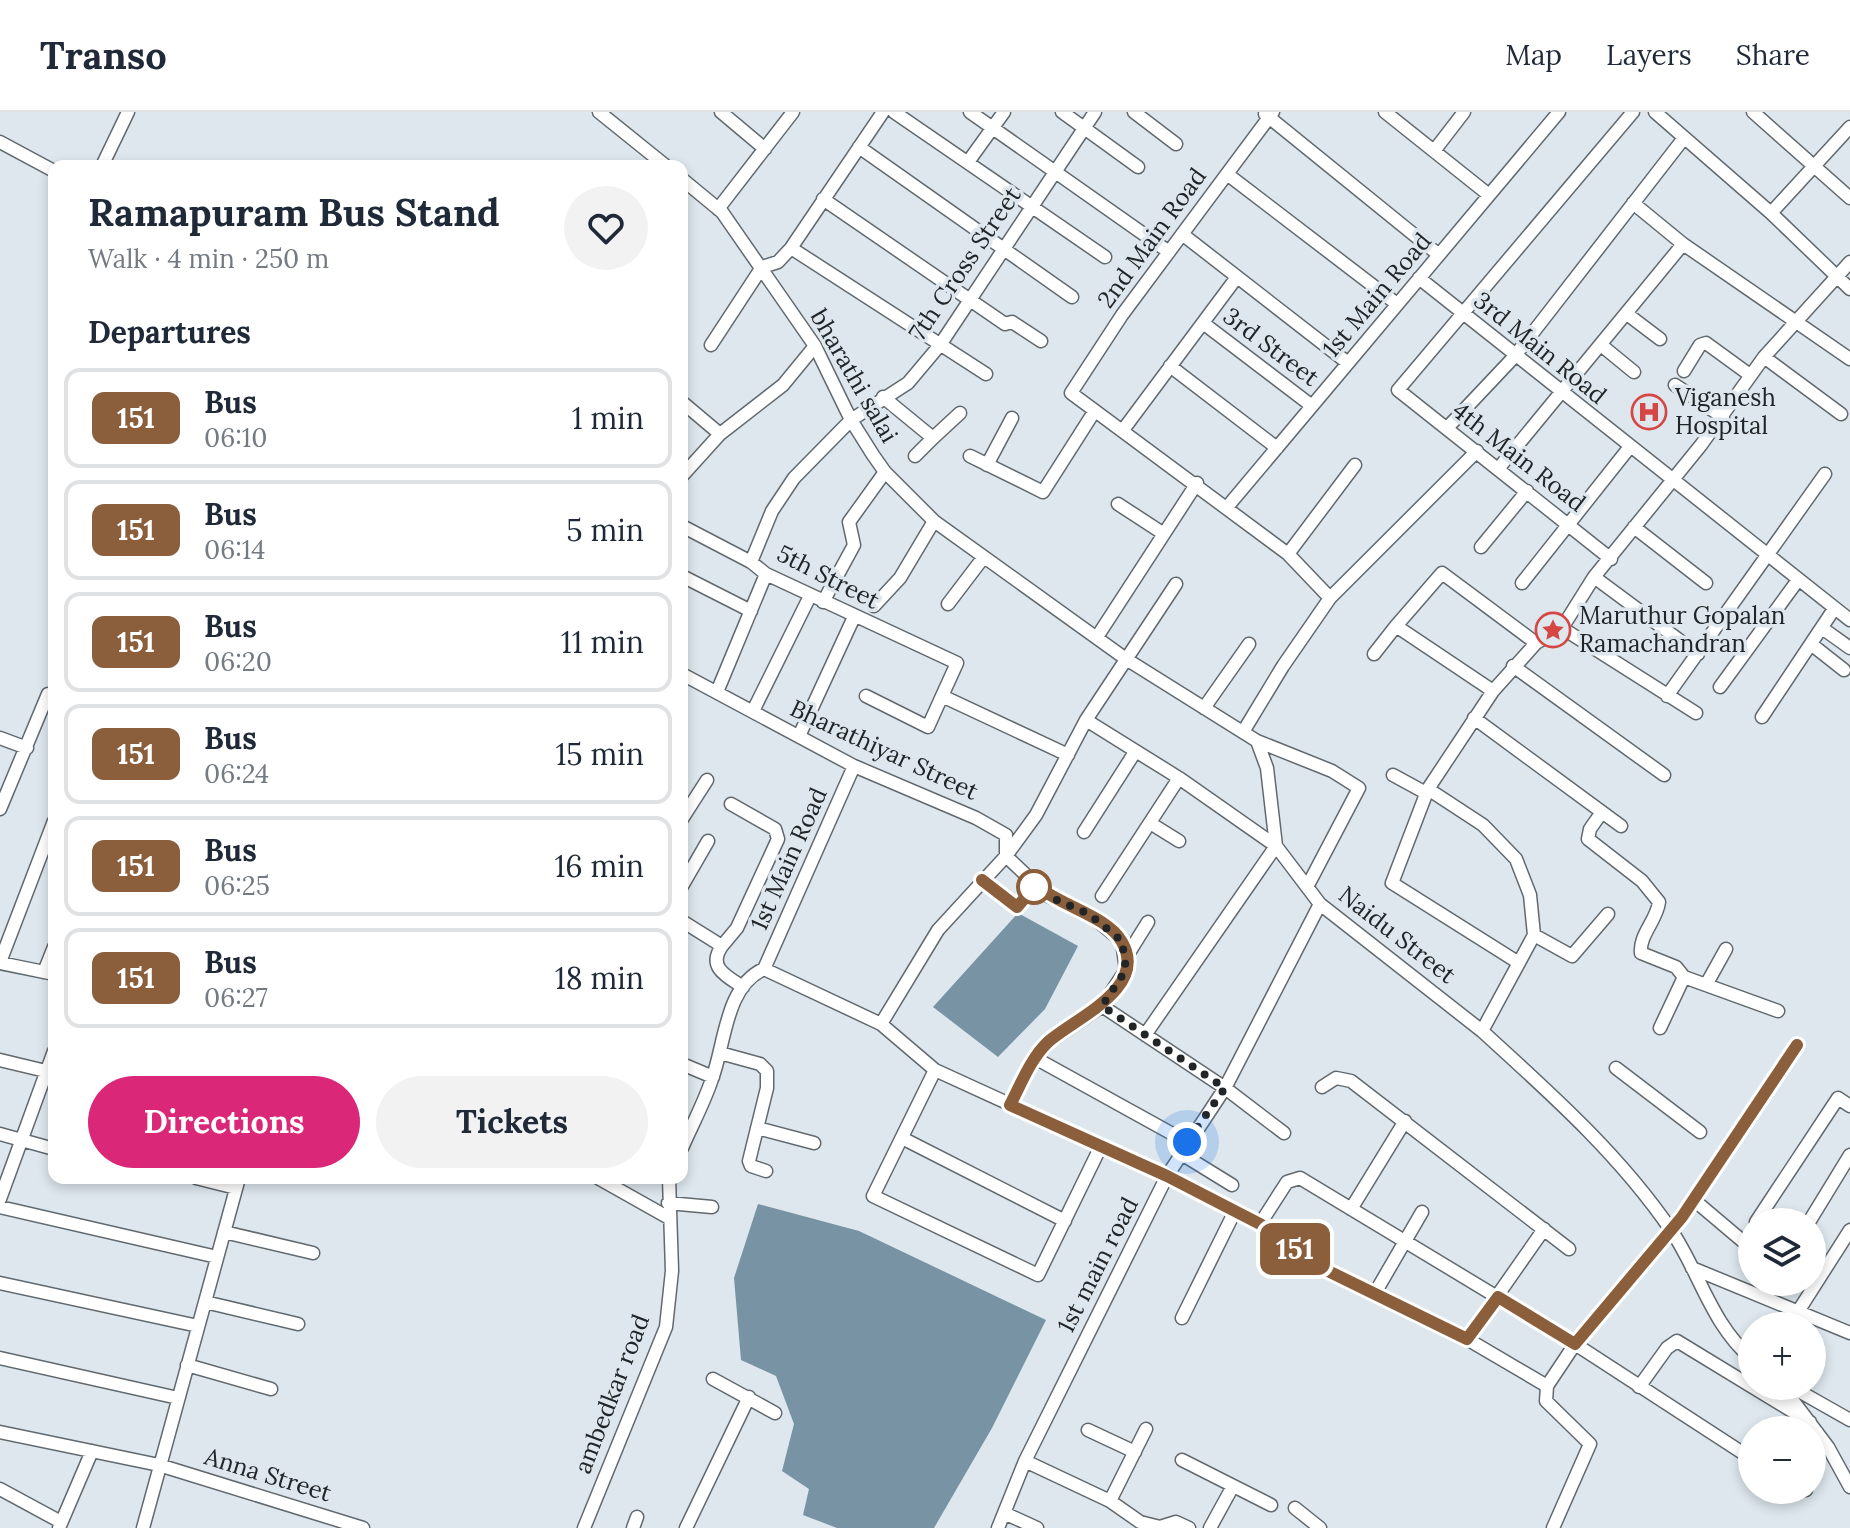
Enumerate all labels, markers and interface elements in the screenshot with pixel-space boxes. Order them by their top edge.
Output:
text: Transo [40,31,167,79]
text: Map [1505,37,1562,73]
text: Layers [1606,37,1692,73]
text: Share [1736,37,1810,73]
street label: 2nd Main Road [1090,162,1213,314]
street label: 7th Cross Street [902,180,1028,346]
button: heart [564,186,648,270]
text: Ramapuram Bus Stand [88,188,500,236]
street label: 1st Main Road [1316,226,1438,363]
text: Walk · 4 min · 250 m [88,242,329,275]
street label: 3rd Main Road [1468,285,1613,411]
street label: 3rd Street [1217,300,1326,393]
street label: bharathi salai [804,303,905,448]
text: Departures [88,313,251,351]
place label: Viganesh Hospital [1674,382,1776,441]
text: Bus [204,383,257,421]
hospital icon: Viganesh Hospital [1630,393,1668,431]
street label: 4th Main Road [1446,395,1592,518]
text: 1 min [572,399,644,437]
text: 151 [117,400,155,436]
text: 06:10 [204,421,267,454]
text: Bus [204,495,257,533]
text: 5 min [566,511,644,549]
text: 151 [117,512,155,548]
text: 06:14 [204,533,265,566]
street label: 5th Street [772,538,885,616]
place label: Maruthur Gopalan Ramachandran [1579,600,1785,659]
text: Bus [204,607,257,645]
place icon: Maruthur Gopalan Ramachandran [1534,611,1572,649]
text: 11 min [561,623,644,661]
text: 151 [117,624,155,660]
text: 06:20 [204,645,272,678]
street label: Bharathiyar Street [785,692,984,807]
text: Bus [204,719,257,757]
text: 15 min [555,735,644,773]
text: 151 [117,736,155,772]
text: 06:24 [204,757,269,790]
street label: 1st Main Road [743,783,834,935]
text: Bus [204,831,257,869]
text: 16 min [554,847,644,885]
text: 151 [117,848,155,884]
text: 06:25 [204,869,270,902]
unlabelled marker [1017,870,1051,904]
street label: Naidu Street [1332,879,1463,990]
text: Bus [204,943,257,981]
text: 18 min [555,959,644,997]
text: 151 [117,960,155,996]
text: 06:27 [204,981,268,1014]
button: Directions [88,1076,360,1168]
button: Tickets [376,1076,648,1168]
your location [1167,1122,1207,1162]
street label: 1st main road [1050,1192,1145,1338]
map controls [1738,1208,1826,1504]
button: layers [1738,1208,1826,1296]
line badge: 151 [1249,1223,1341,1275]
text: 151 [1276,1231,1314,1267]
street label: ambedkar road [567,1310,656,1478]
button: + [1738,1312,1826,1400]
button: − [1738,1416,1826,1504]
street label: Anna Street [200,1440,336,1509]

